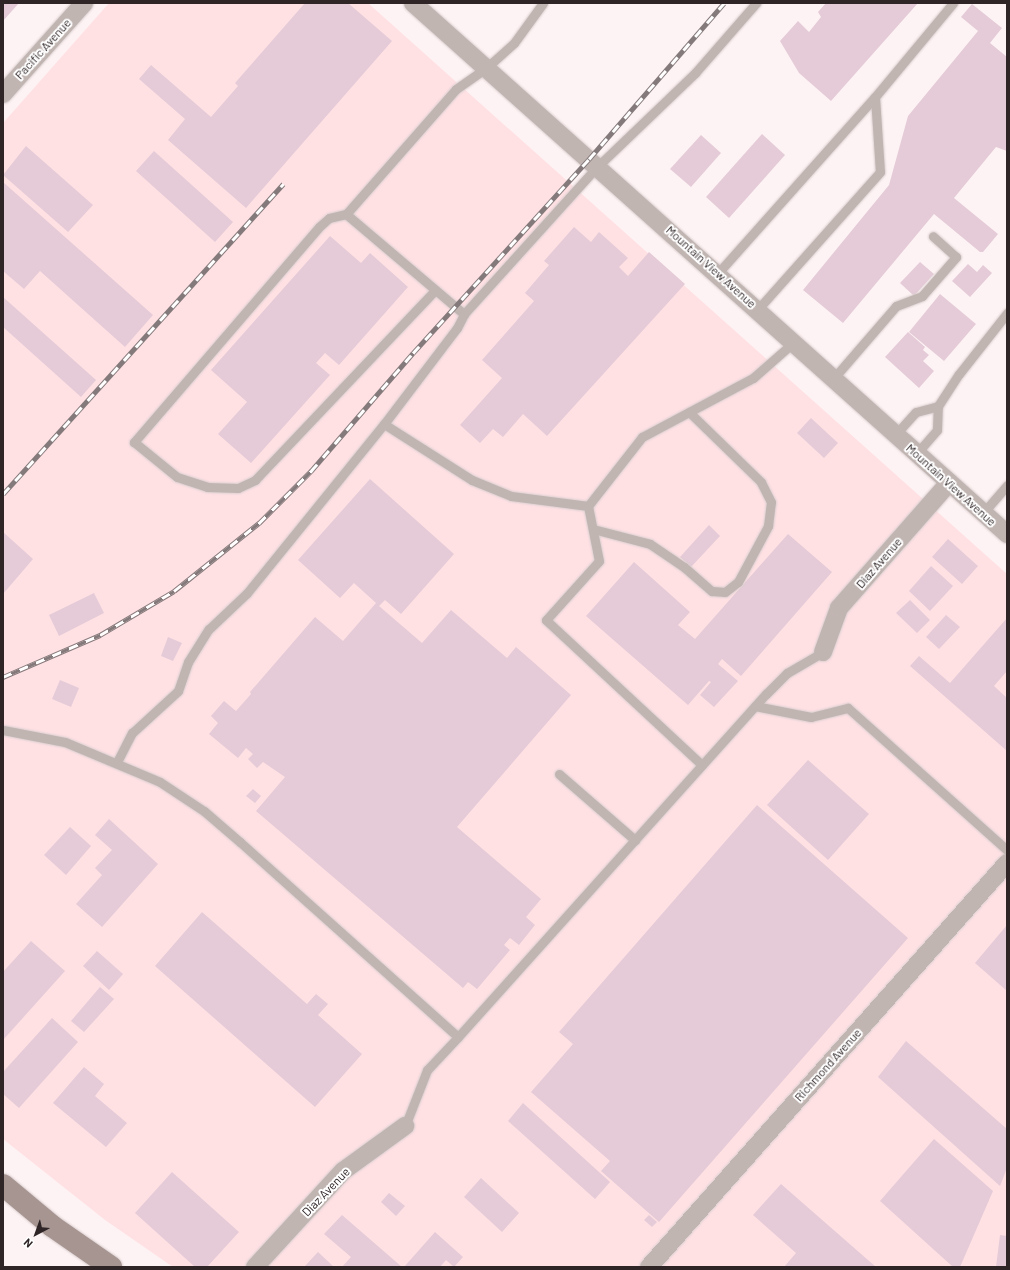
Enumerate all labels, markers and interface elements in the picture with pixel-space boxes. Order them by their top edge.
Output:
street label: Pacific Avenue [12,16,74,82]
street label: Mountain View Avenue [663,223,759,311]
street label: Mountain View Avenue [903,441,999,529]
street label: Diaz Avenue [853,535,905,591]
street label: Richmond Avenue [792,1026,864,1104]
street label: Diaz Avenue [299,1165,353,1219]
north arrow [16,1214,56,1254]
text: N [21,1236,35,1251]

